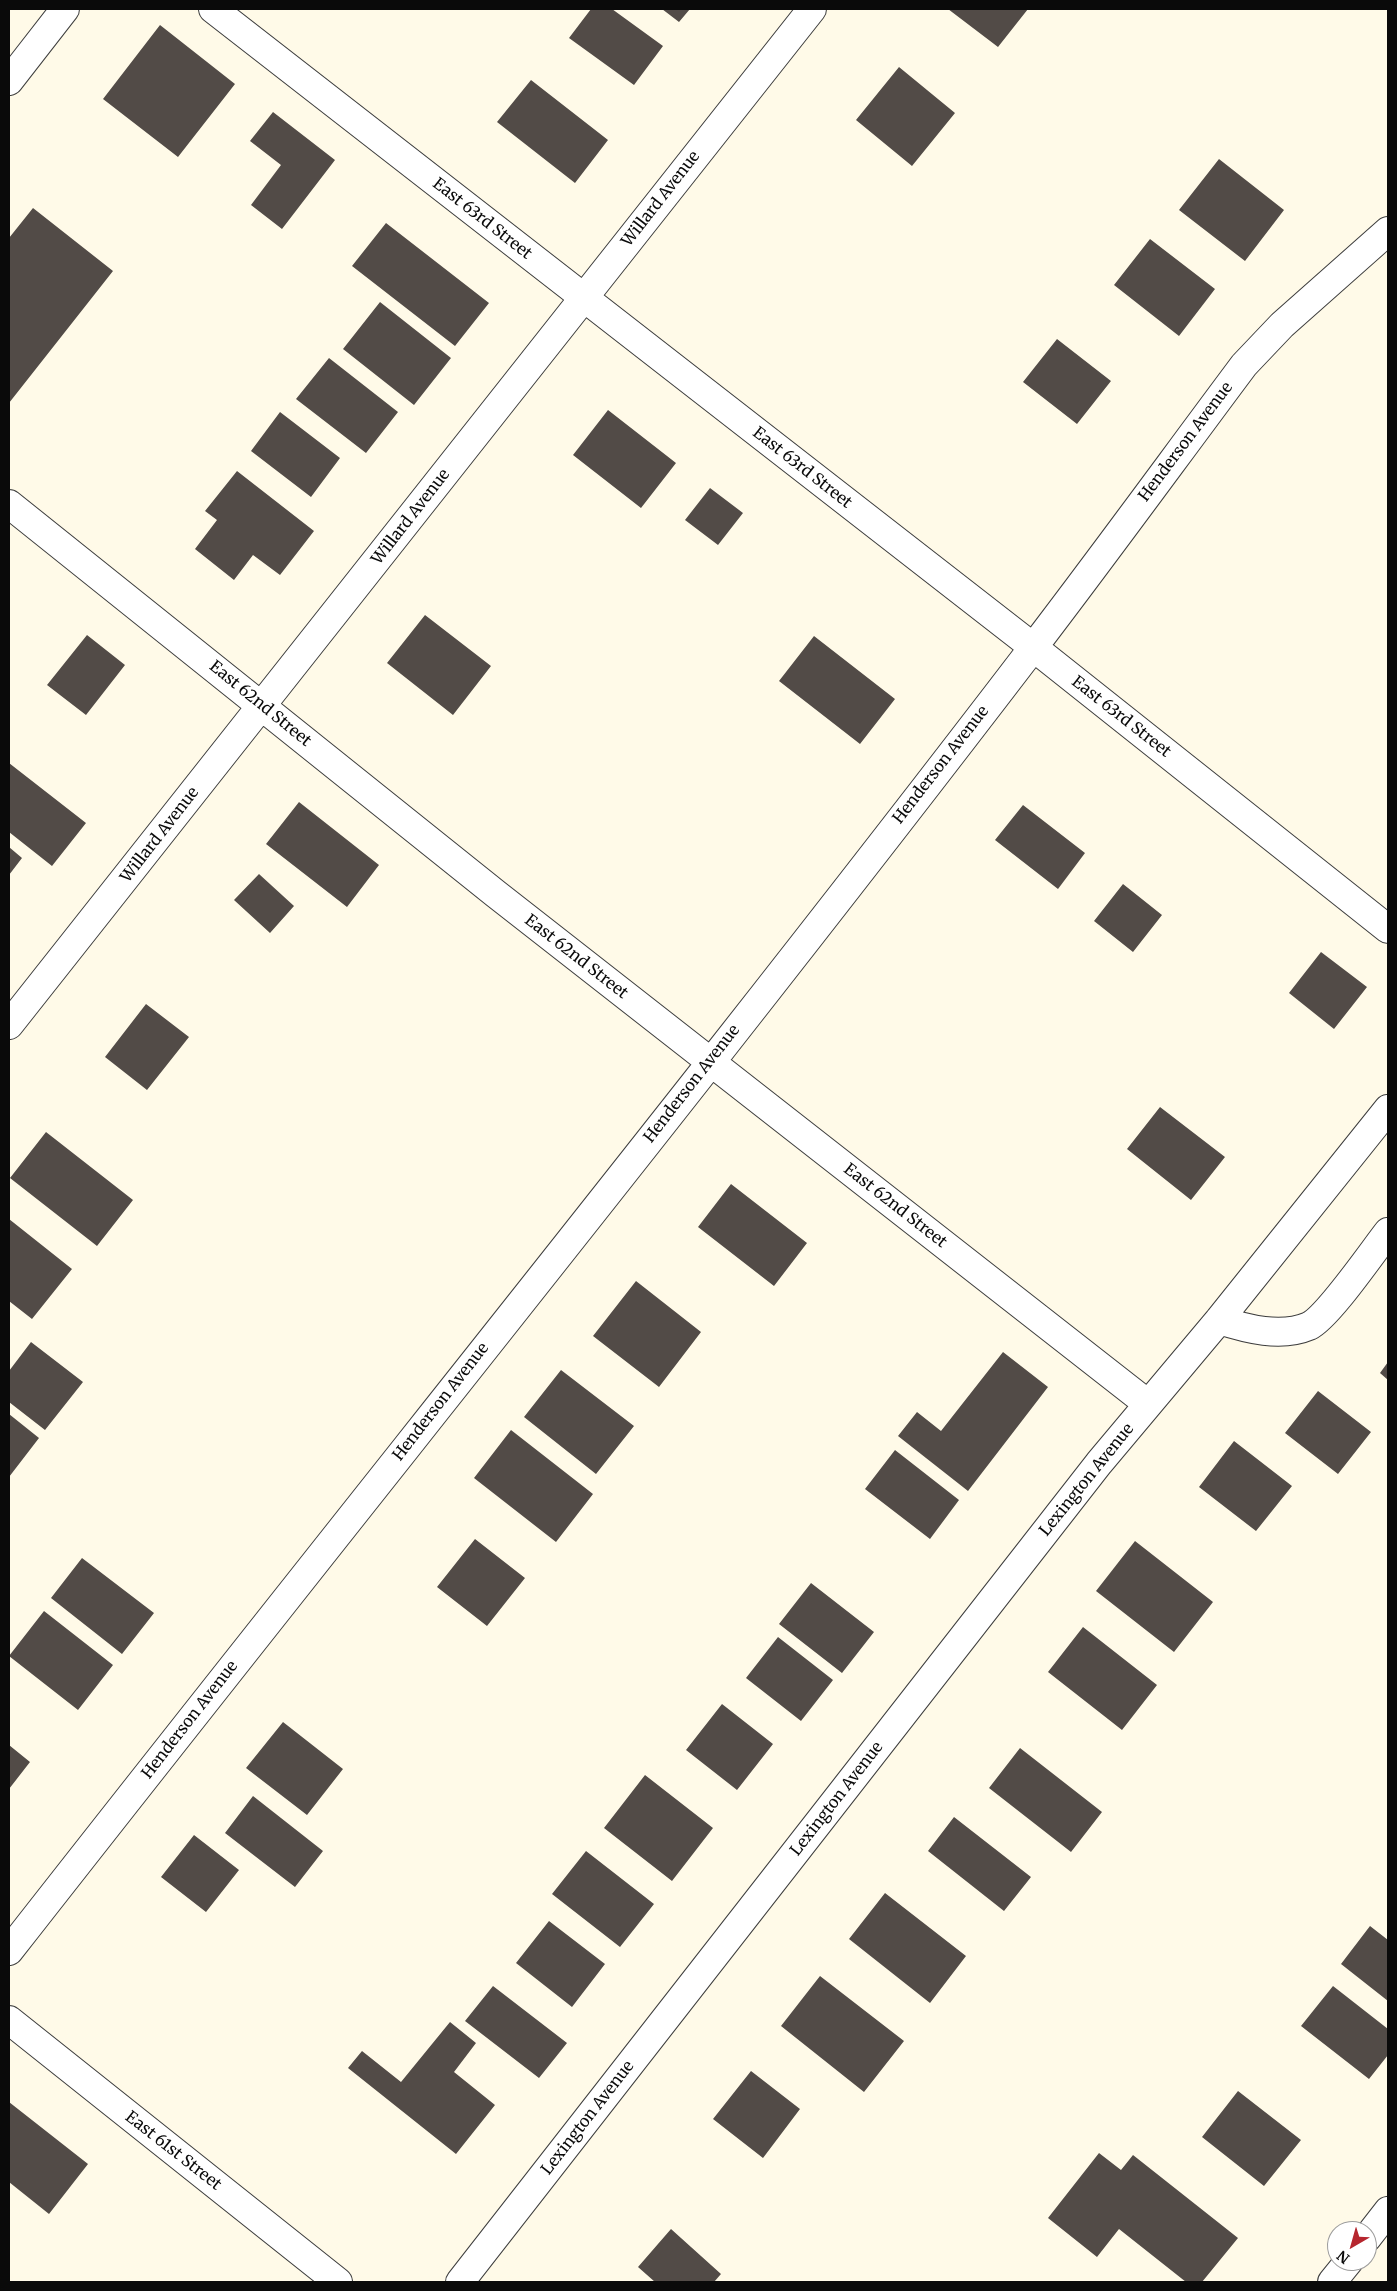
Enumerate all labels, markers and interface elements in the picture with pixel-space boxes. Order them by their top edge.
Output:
street label: Willard Avenue [618,147,704,251]
street label: East 63rd Street [429,174,535,264]
street label: Henderson Avenue [1135,379,1237,505]
street label: East 63rd Street [749,423,855,513]
street label: Willard Avenue [368,465,454,569]
street label: East 62nd Street [205,657,315,751]
street label: East 63rd Street [1068,672,1174,762]
street label: Henderson Avenue [889,702,993,828]
street label: Willard Avenue [117,783,203,887]
street label: East 62nd Street [521,911,631,1003]
street label: Henderson Avenue [640,1021,744,1147]
street label: East 62nd Street [840,1160,950,1252]
street label: Henderson Avenue [389,1339,493,1465]
street label: Lexington Avenue [1036,1420,1138,1540]
street label: Henderson Avenue [138,1657,242,1783]
street label: Lexington Avenue [787,1738,887,1860]
street label: Lexington Avenue [538,2057,638,2179]
street label: East 61st Street [121,2108,225,2194]
north arrow [1327,2221,1377,2271]
text: N [1333,2247,1353,2268]

